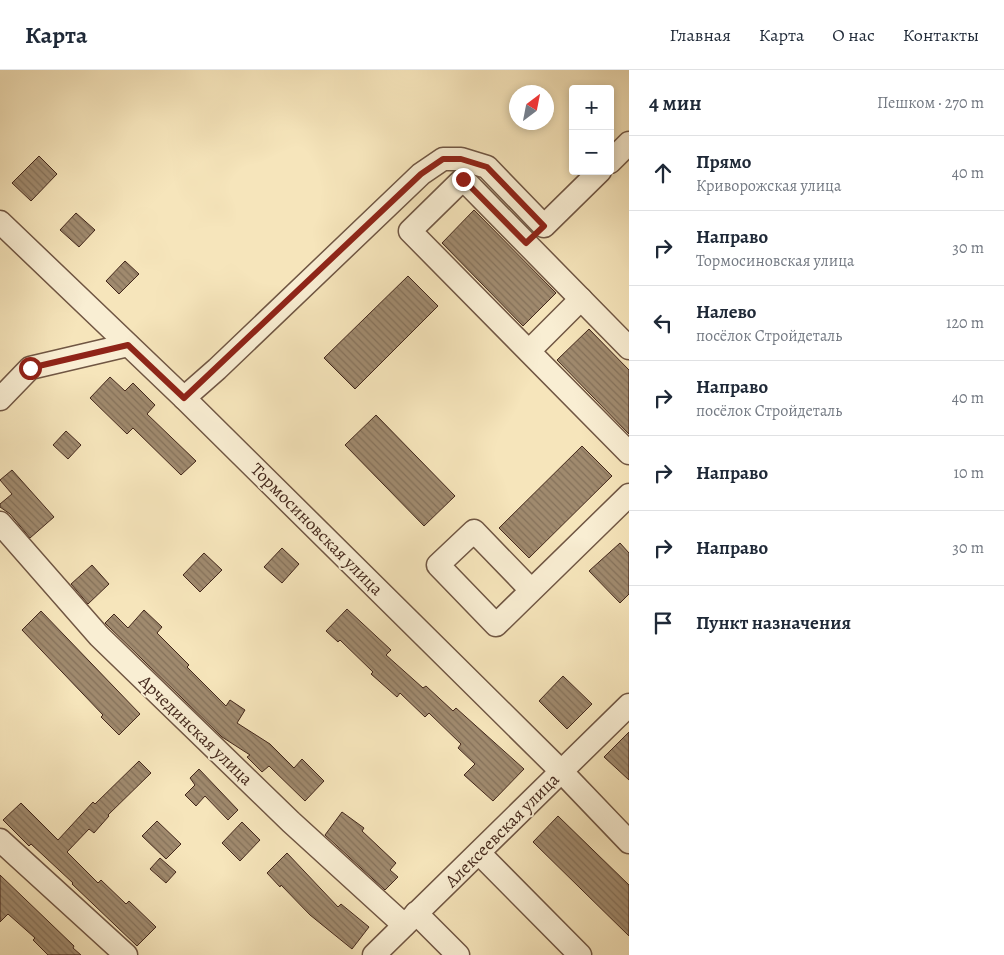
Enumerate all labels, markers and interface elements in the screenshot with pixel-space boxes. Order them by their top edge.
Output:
text: Карта [25,19,87,51]
text: Главная [670,23,731,47]
text: Карта [759,23,804,47]
text: О нас [832,23,875,47]
text: Контакты [903,23,979,47]
north arrow [509,85,554,130]
map controls [569,85,614,175]
button: + [569,85,614,130]
text: 4 мин [649,89,702,117]
text: Пешком · 270 m [877,92,984,114]
button: − [569,130,614,175]
text: Прямо [696,149,751,175]
icon: ahead [649,159,677,187]
text: 40 m [952,162,984,184]
route end [452,168,475,191]
text: Криворожская улица [696,175,841,197]
text: Направо [696,224,768,250]
icon: right [649,234,677,262]
text: 30 m [952,237,984,259]
text: Тормосиновская улица [696,250,854,272]
text: Налево [696,299,756,325]
icon: left [649,309,677,337]
text: 120 m [946,312,984,334]
text: посёлок Стройдеталь [696,325,842,347]
route start [19,357,42,380]
text: Направо [696,374,768,400]
icon: right [649,384,677,412]
text: 40 m [952,387,984,409]
text: посёлок Стройдеталь [696,400,842,422]
street label: Тормосиновская улица [245,457,389,601]
icon: right [649,459,677,487]
text: Направо [696,460,768,486]
text: 10 m [954,462,984,484]
icon: right [649,534,677,562]
text: Направо [696,535,768,561]
text: 30 m [952,537,984,559]
icon: arrive [649,609,677,637]
text: Пункт назначения [696,610,851,636]
street label: Арчединская улица [133,669,259,791]
street label: Алексеевская улица [439,767,565,893]

